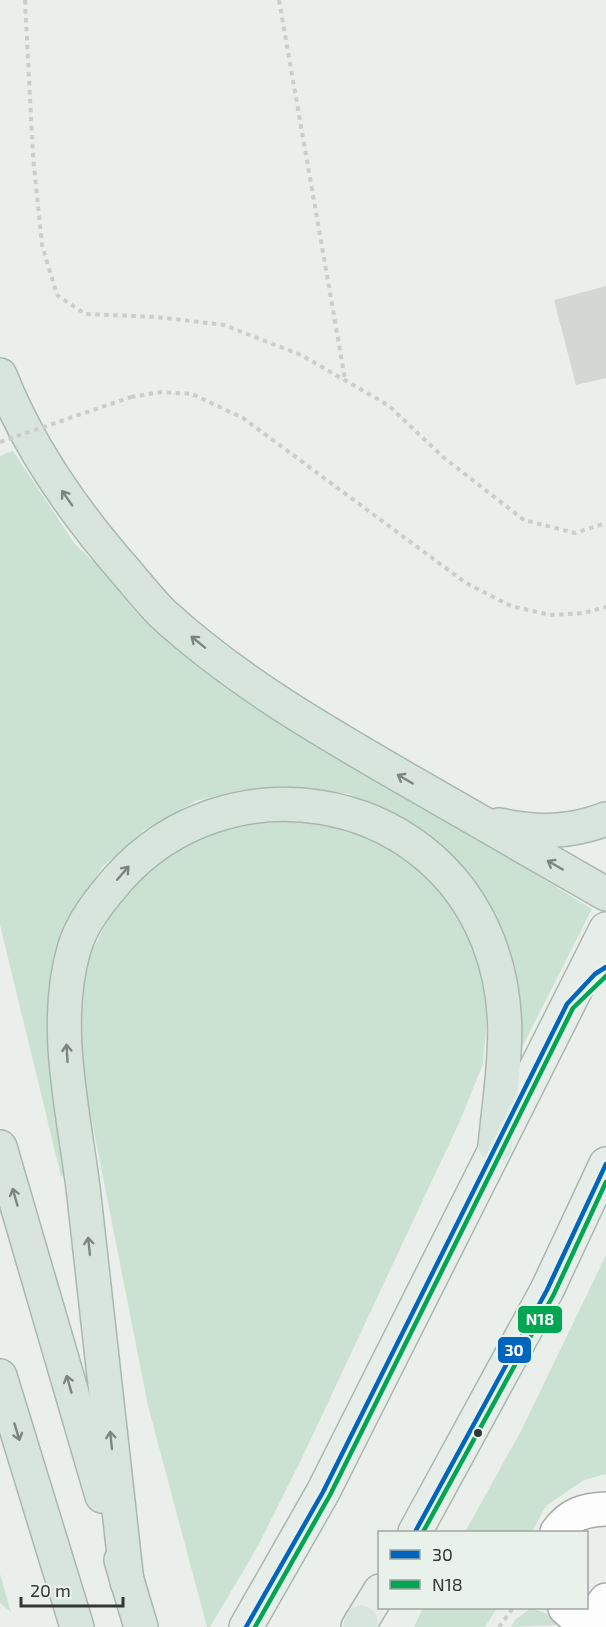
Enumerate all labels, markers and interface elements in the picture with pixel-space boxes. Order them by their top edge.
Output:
one-way arrow [61,490,73,507]
one-way arrow [190,635,206,648]
one-way arrow [397,772,414,784]
one-way arrow [547,859,565,870]
one-way arrow [116,866,130,881]
one-way arrow [61,1043,72,1063]
one-way arrow [8,1188,20,1207]
one-way arrow [84,1237,95,1257]
line badge: N18 [517,1305,563,1334]
text: N18 [526,1309,554,1328]
line badge: 30 [497,1336,532,1364]
text: 30 [504,1340,524,1359]
one-way arrow [63,1375,74,1394]
one-way arrow [12,1422,23,1441]
unlabelled marker [472,1427,484,1439]
one-way arrow [106,1431,117,1450]
legend [378,1531,588,1609]
text: 30 [432,1543,453,1565]
scale bar [21,1570,123,1608]
text: N18 [432,1573,463,1595]
text: 20 m [30,1579,71,1601]

